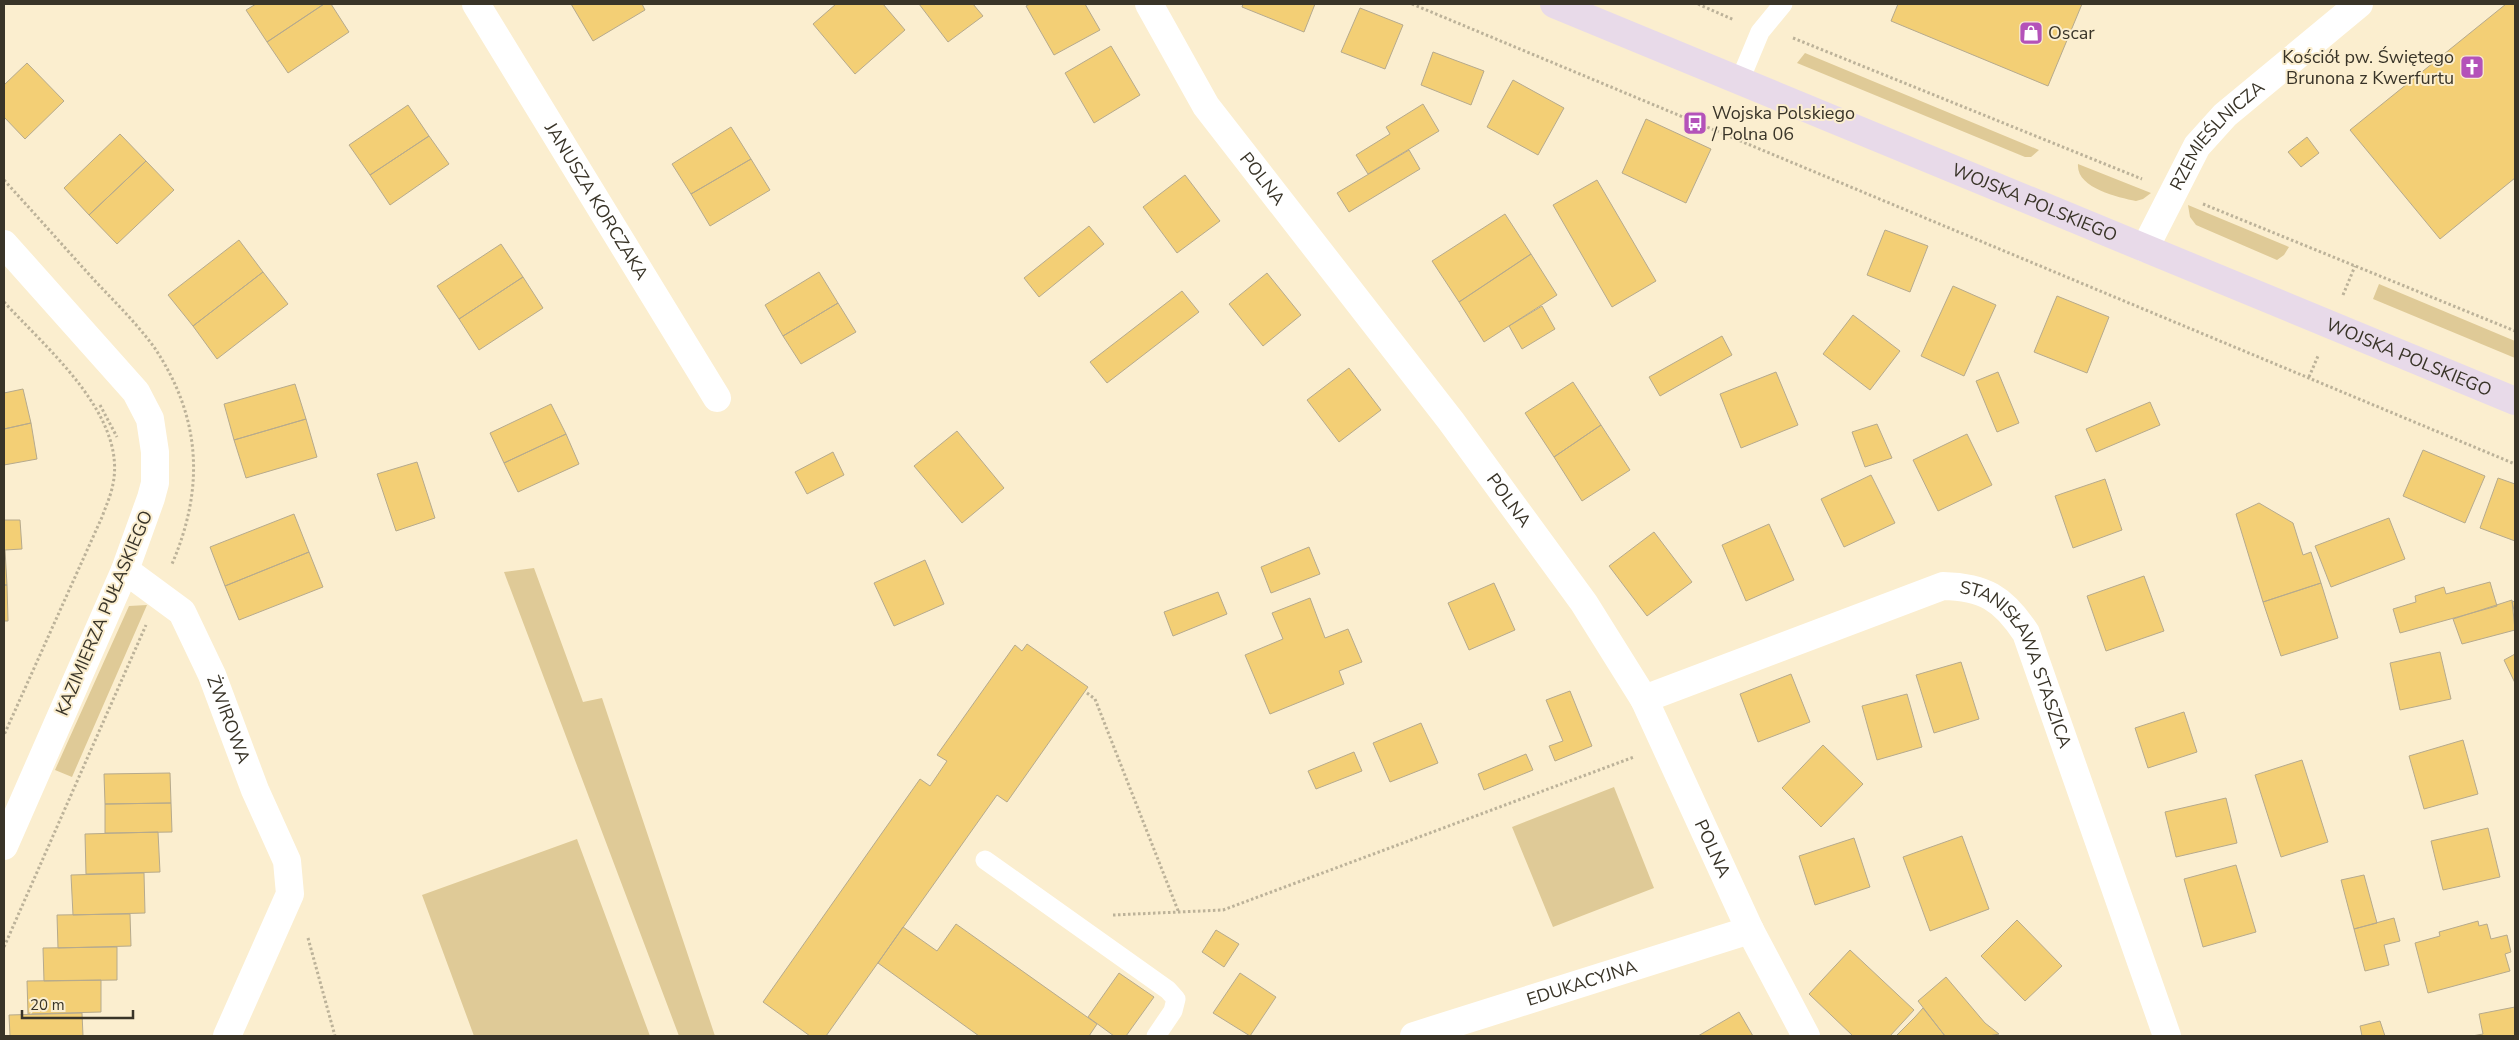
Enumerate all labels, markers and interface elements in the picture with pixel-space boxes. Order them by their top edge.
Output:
shop icon: Oscar [2018,20,2044,46]
place label: Oscar [2048,21,2095,45]
place label: Kościół pw. Świętego Brunona z Kwerfurtu [2282,45,2454,90]
church icon: Kościół pw. Świętego Brunona z Kwerfurtu [2459,54,2485,80]
street label: RZEMIEŚLNICZA [2164,75,2269,195]
place label: Wojska Polskiego / Polna 06 [1711,101,1855,146]
bus stop icon: Wojska Polskiego / Polna 06 [1682,110,1708,136]
street label: JANUSZA KORCZAKA [539,117,654,284]
street label: POLNA [1234,147,1291,210]
street label: WOJSKA POLSKIEGO [1948,158,2121,247]
street label: WOJSKA POLSKIEGO [2323,312,2495,402]
street label: POLNA [1481,468,1537,532]
street label: KAZIMIERZA PUŁASKIEGO [50,507,158,719]
street label: STANISŁAWA STASZICA [1958,575,2077,751]
street label: ŻWIROWA [201,672,256,767]
street label: POLNA [1689,816,1736,881]
street label: EDUKACYJNA [1524,954,1640,1012]
scale bar [22,988,134,1020]
text: 20 m [30,995,65,1015]

